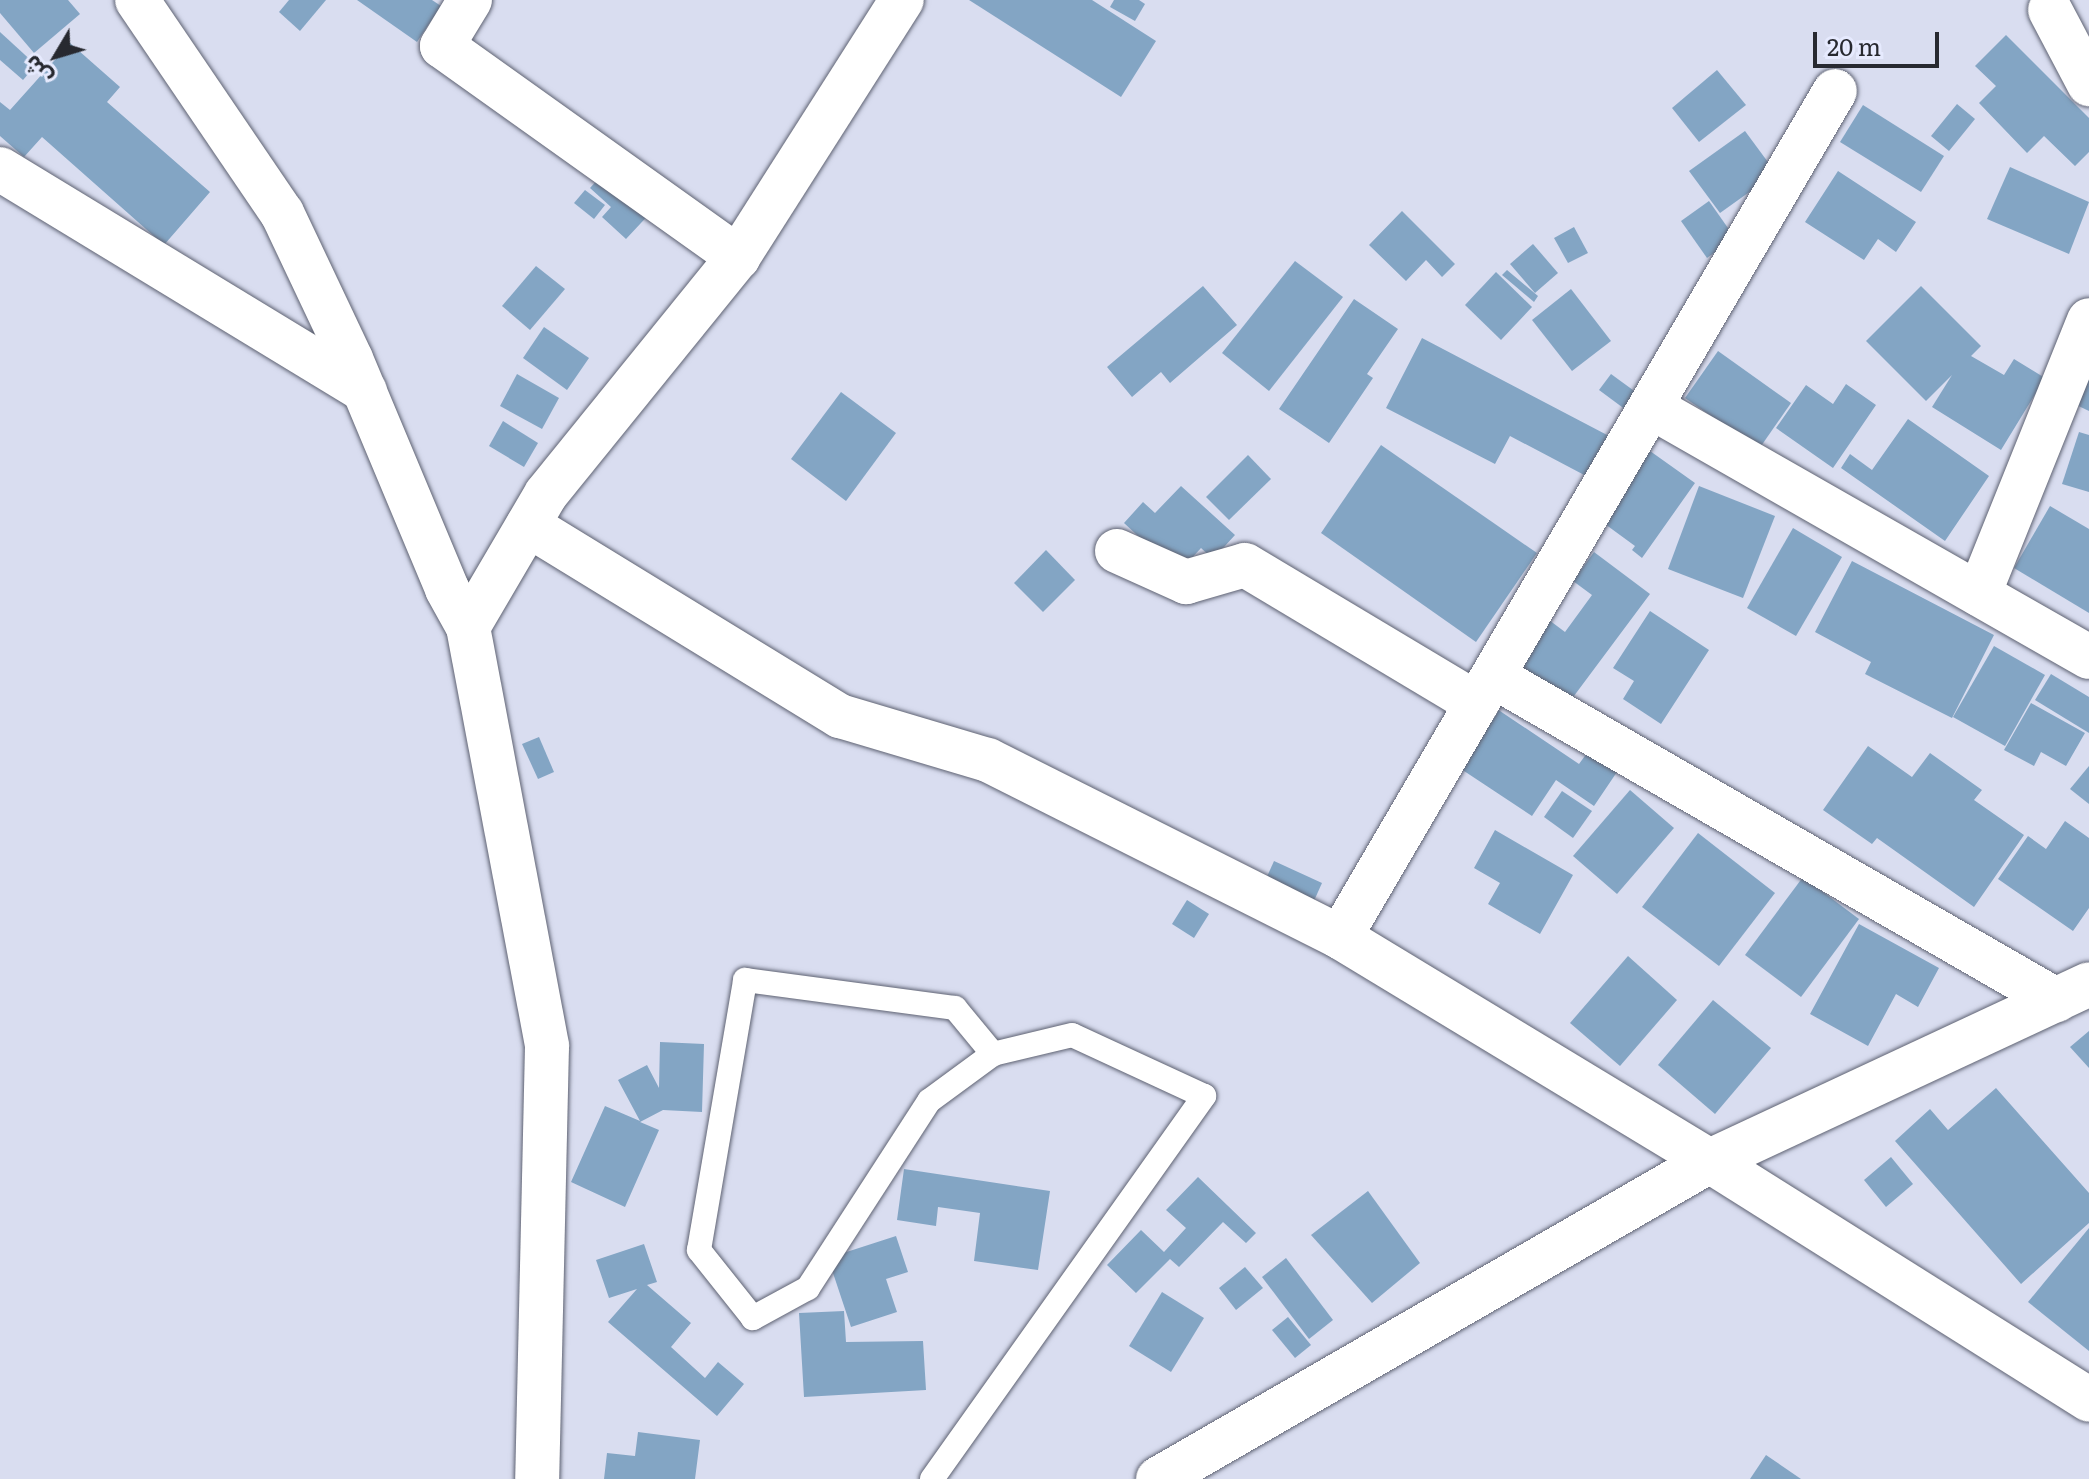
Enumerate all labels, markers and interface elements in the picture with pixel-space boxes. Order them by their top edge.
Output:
north arrow [16,16,96,96]
scale bar [1817,16,1943,66]
text: 20 m [1827,28,1881,63]
text: ش [14,49,59,93]

